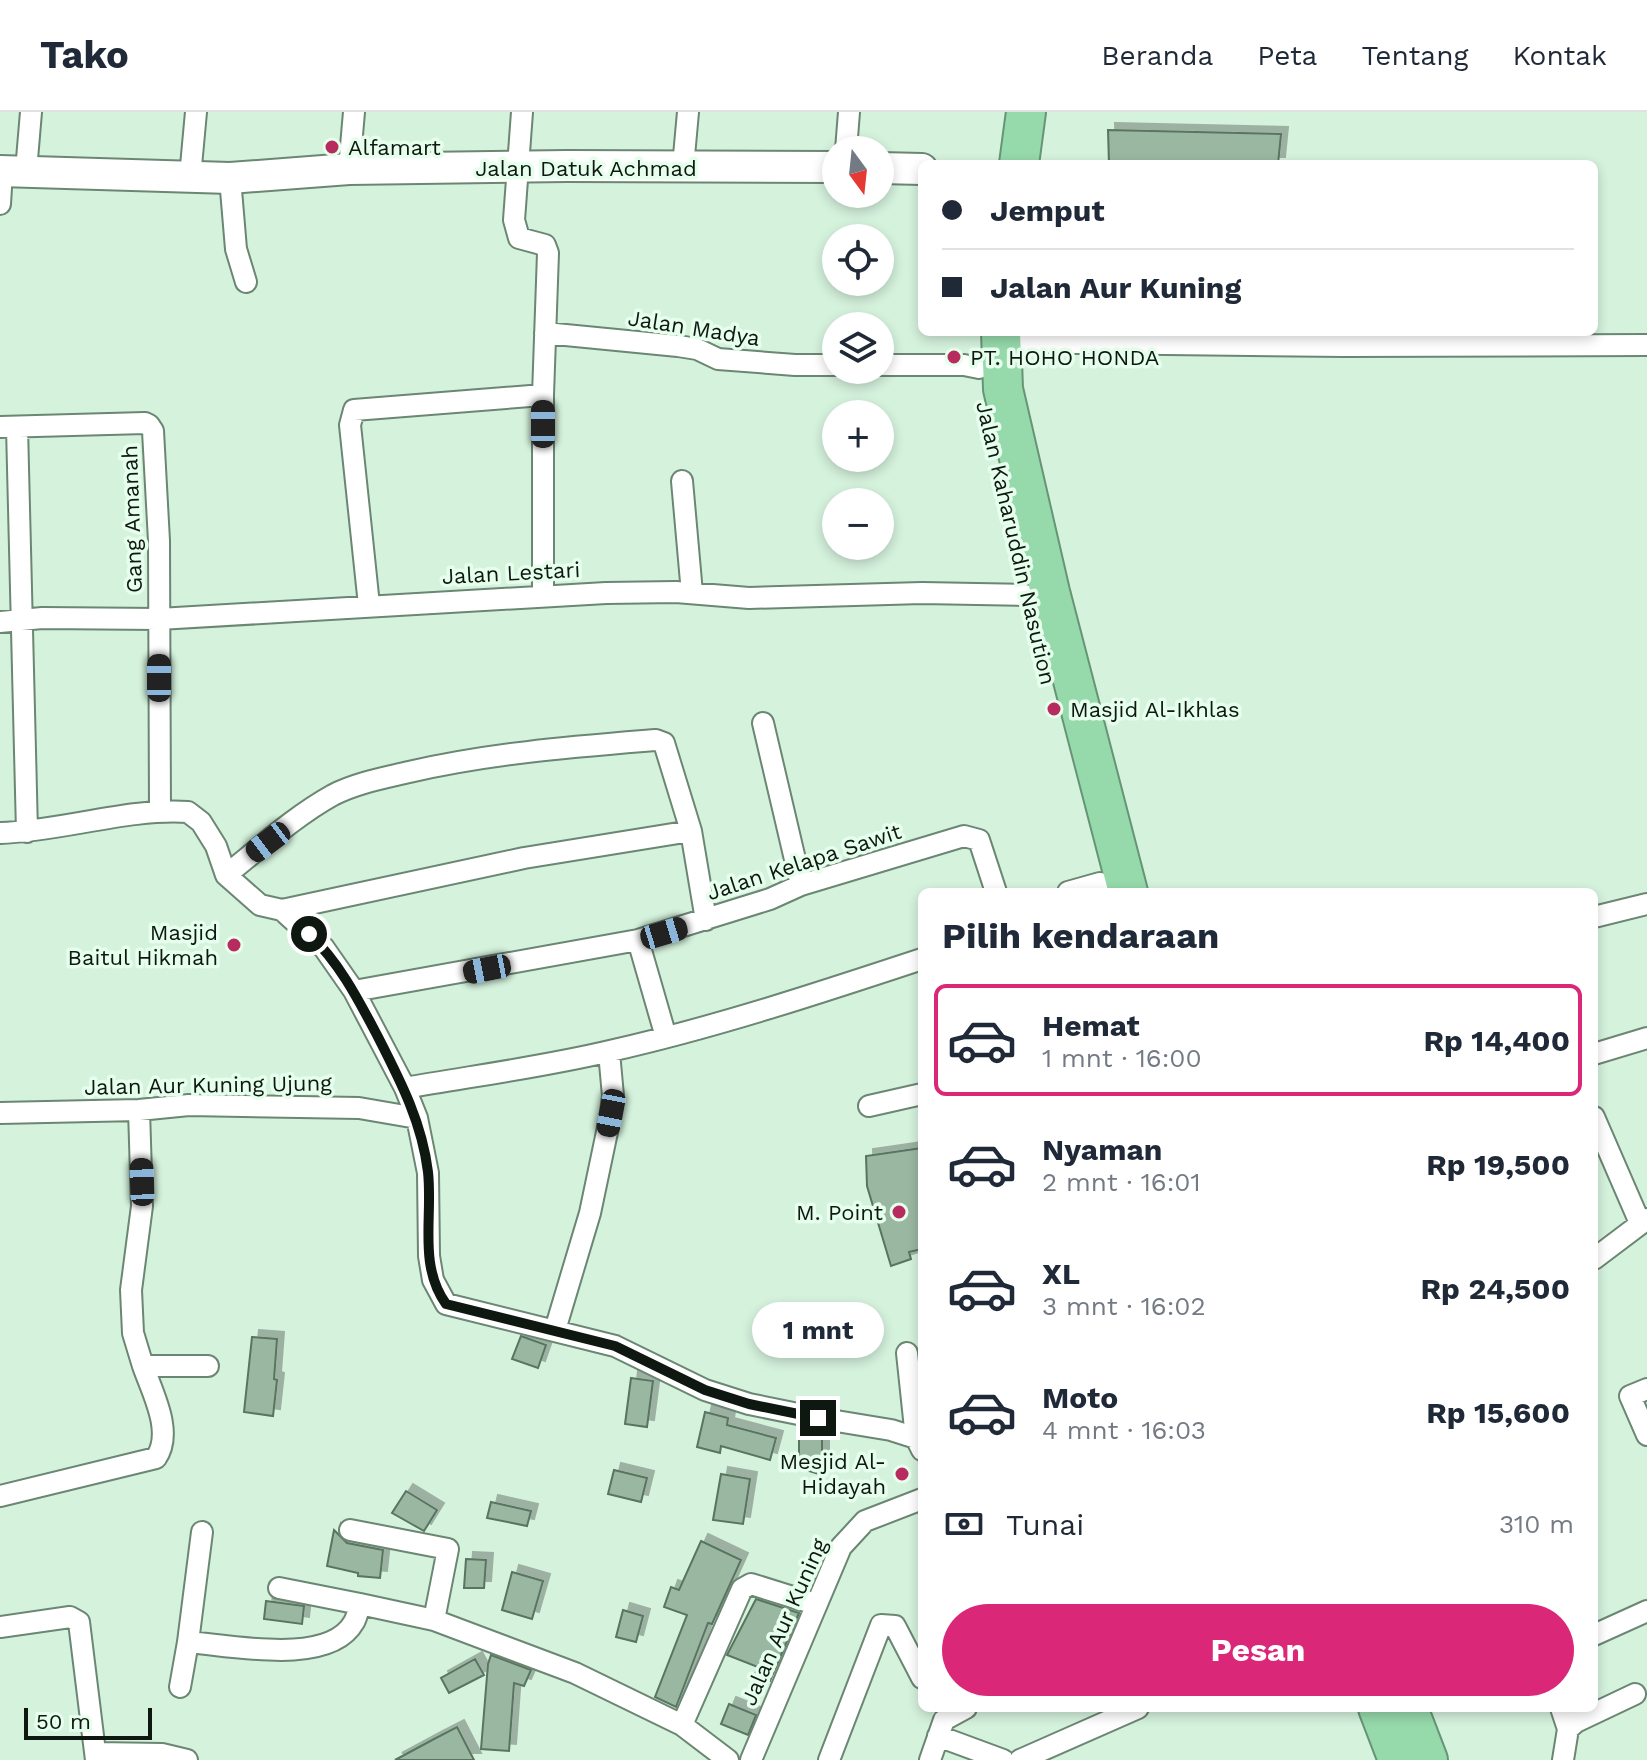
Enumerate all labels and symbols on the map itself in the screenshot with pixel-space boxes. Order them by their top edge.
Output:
place label: Alfamart [348,135,441,160]
north arrow [822,136,894,208]
marker: Alfamart [323,138,341,156]
street label: Jalan Datuk Achmad [475,156,697,181]
street label: Jalan Madya [626,305,762,351]
place label: PT. HOHO HONDA [970,345,1159,370]
marker: PT. HOHO HONDA [945,348,963,366]
street label: Jalan Kaharuddin Nasution [971,399,1061,687]
car [531,400,555,448]
street label: Gang Amanah [117,445,147,593]
street label: Jalan Lestari [441,557,581,589]
car [147,654,171,702]
place label: Masjid Al-Ikhlas [1070,697,1240,722]
marker: Masjid Al-Ikhlas [1045,700,1063,718]
car [242,818,294,866]
street label: Jalan Kelapa Sawit [704,819,904,905]
car [638,915,690,951]
route start [291,916,327,952]
place label: Masjid Baitul Hikmah [68,920,218,970]
marker: Masjid Baitul Hikmah [225,936,243,954]
car [461,953,513,985]
street label: Jalan Aur Kuning Ujung [84,1070,332,1100]
car [595,1087,627,1139]
car [129,1158,155,1206]
place label: M. Point [796,1200,883,1225]
marker: M. Point [890,1203,908,1221]
callout: 1 mnt [752,1302,884,1358]
route end [800,1400,836,1436]
place label: Mesjid Al- Hidayah [779,1449,886,1499]
marker: Mesjid Al- Hidayah [893,1465,911,1483]
street label: Jalan Aur Kuning [736,1534,832,1709]
scale bar [24,1704,152,1740]

